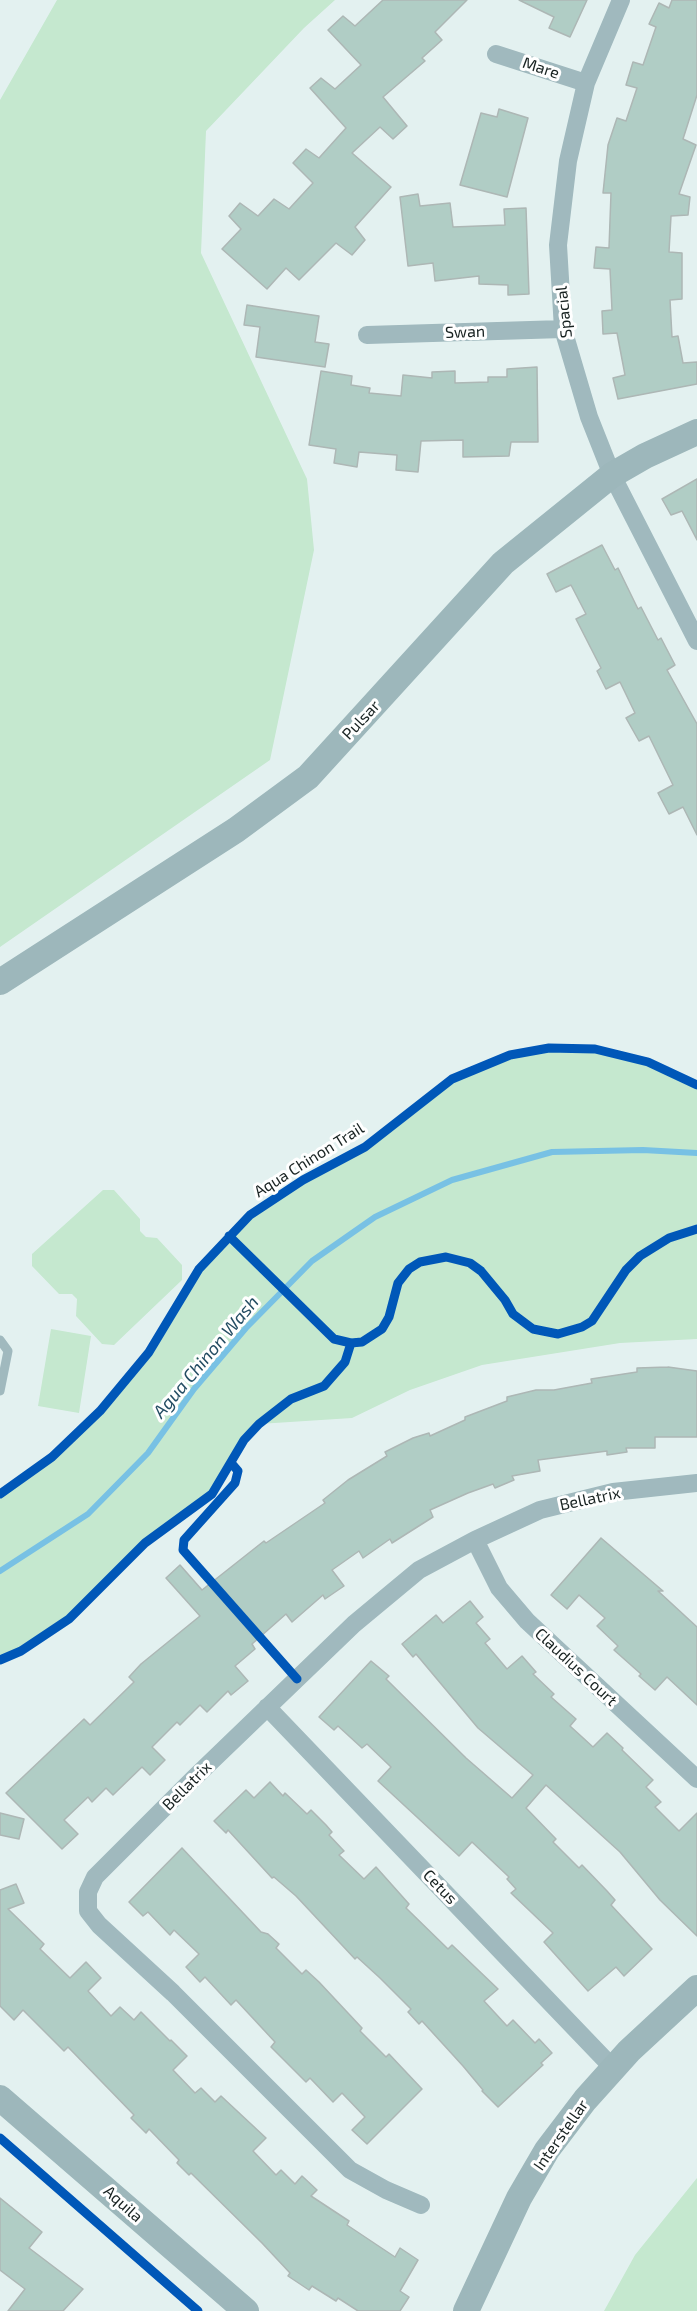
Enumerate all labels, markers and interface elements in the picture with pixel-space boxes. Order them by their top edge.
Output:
street label: Mare [520,53,562,83]
street label: Spacial [552,285,576,339]
street label: Swan [445,322,485,342]
street label: Pulsar [338,696,384,744]
street label: Aqua Chinon Trail [251,1118,367,1202]
water label: Agua Chinon Wash [149,1292,263,1422]
street label: Bellatrix [558,1483,622,1515]
street label: Claudius Court [531,1624,621,1710]
street label: Bellatrix [158,1757,216,1815]
street label: Cetus [419,1866,461,1908]
street label: Interstellar [530,2096,592,2174]
street label: Aquila [100,2182,146,2226]

